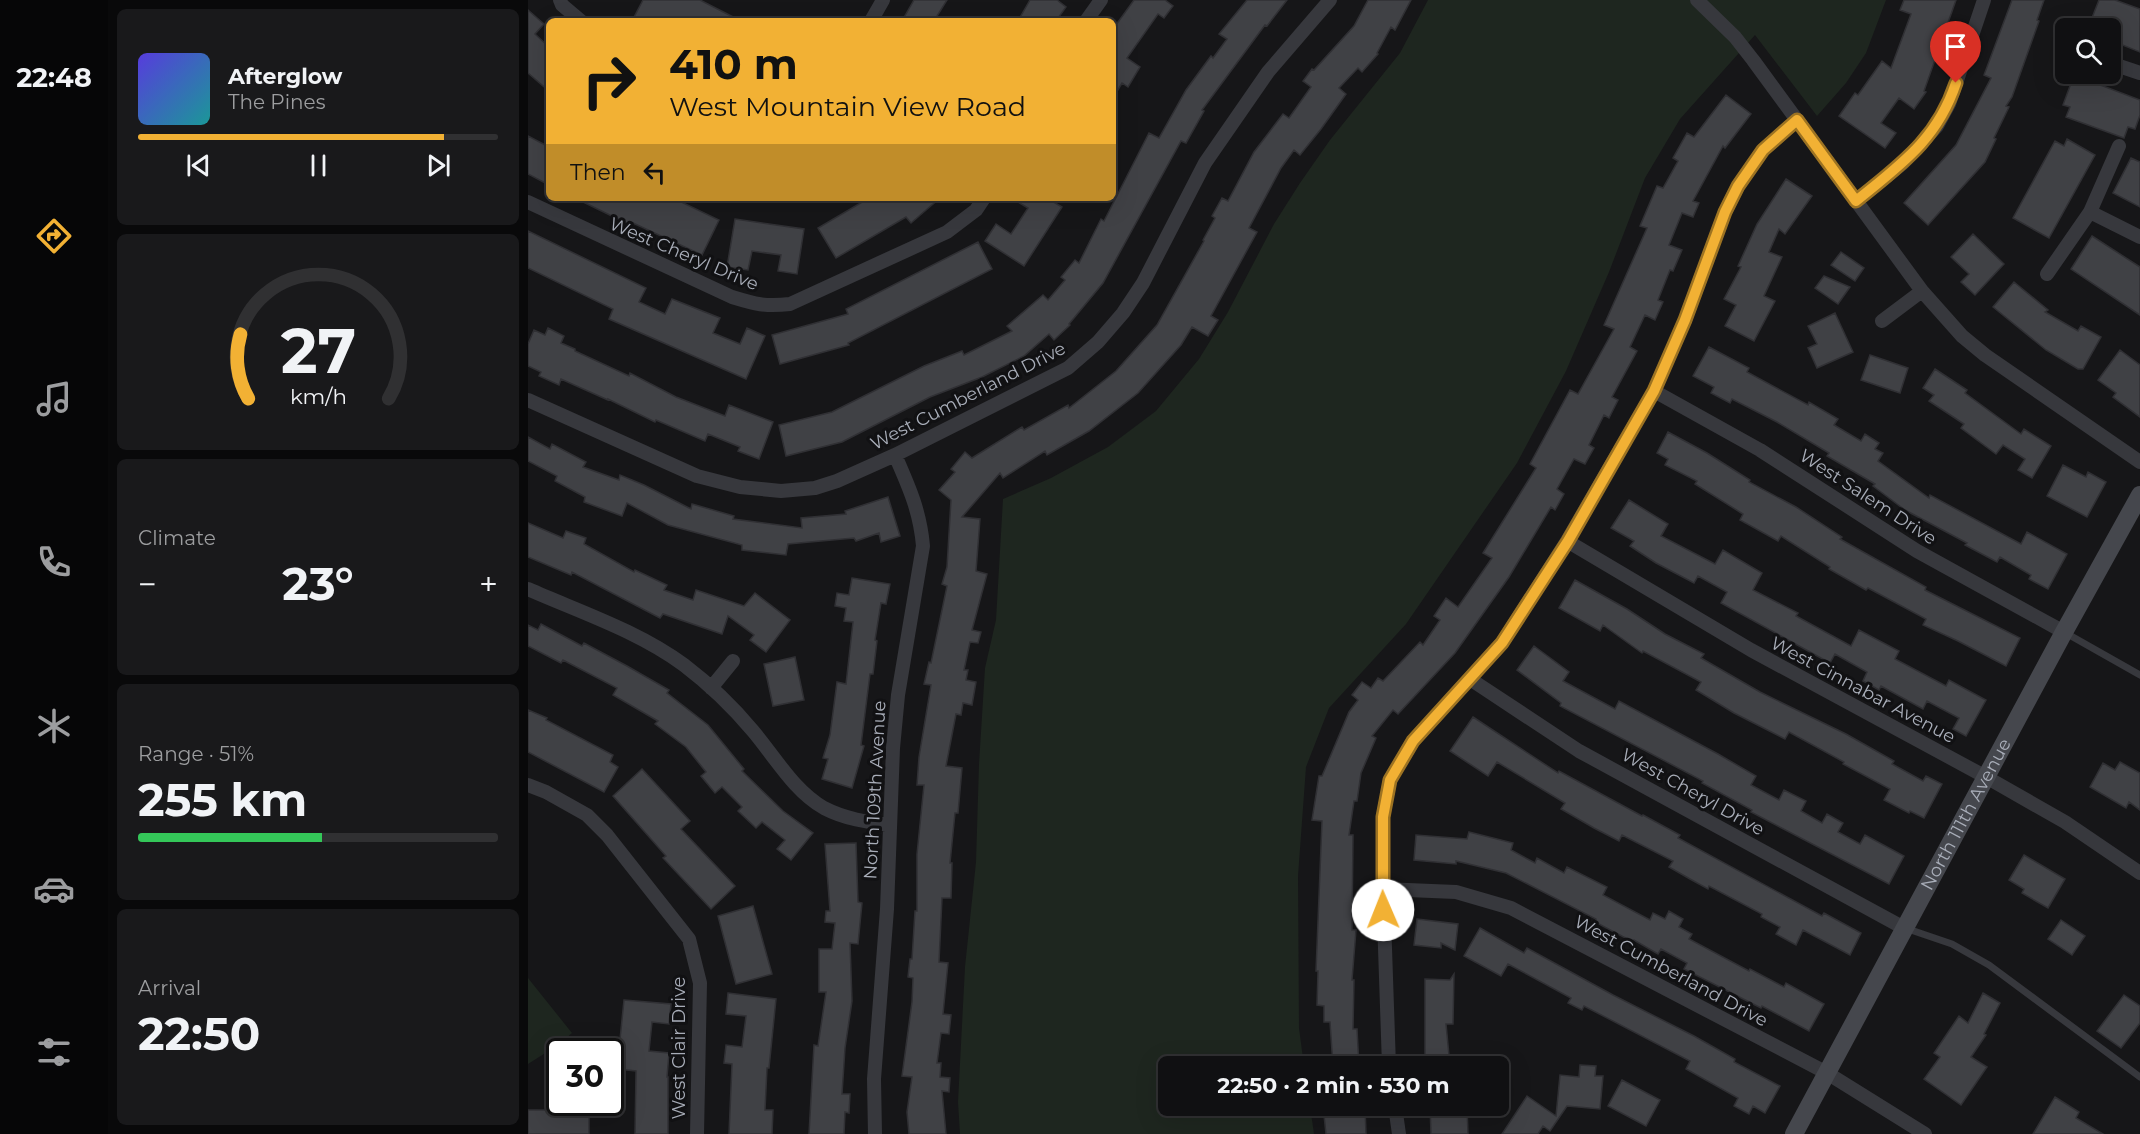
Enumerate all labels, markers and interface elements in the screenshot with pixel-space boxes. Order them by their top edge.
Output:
map controls [2055,18,2121,84]
button: search [2055,18,2121,84]
pin [1930,21,1981,83]
icon: arrive [1939,30,1972,63]
text: 410 m [669,38,798,90]
icon: right [570,42,648,120]
text: 22:48 [16,61,92,94]
text: Afterglow [228,63,342,90]
text: The Pines [228,90,325,114]
text: West Mountain View Road [669,90,1026,123]
icon: previous [182,149,215,182]
icon: pause [302,149,335,182]
icon: next [422,149,455,182]
icon: left [638,156,671,189]
text: Then [570,159,626,186]
street label: West Cheryl Drive [606,213,762,295]
icon: directions [33,215,75,257]
text: 27 [280,313,356,389]
street label: West Cumberland Drive [867,337,1069,455]
icon: music [33,378,75,420]
text: km/h [289,383,347,409]
street label: West Salem Drive [1795,444,1941,550]
text: Climate [138,526,216,550]
icon: phone [33,541,75,583]
text: 23° [282,556,354,611]
text: − [138,564,157,604]
text: + [479,564,498,604]
street label: West Cinnabar Avenue [1767,632,1959,748]
street label: North 109th Avenue [859,700,891,880]
icon: climate [33,705,75,747]
street label: North 111th Avenue [1916,734,2016,894]
text: Range · 51% [138,742,254,766]
street label: West Cheryl Drive [1618,744,1768,840]
text: 255 km [138,772,307,827]
icon: car [33,868,75,910]
position arrow [1351,878,1415,942]
street label: West Cumberland Drive [1570,911,1772,1032]
text: Arrival [138,976,201,1000]
street label: West Clair Drive [668,976,690,1119]
text: 22:50 [138,1006,260,1061]
icon: filters [33,1031,75,1073]
speed limit sign: 30 [546,1038,624,1116]
text: 22:50 · 2 min · 530 m [1217,1072,1450,1099]

